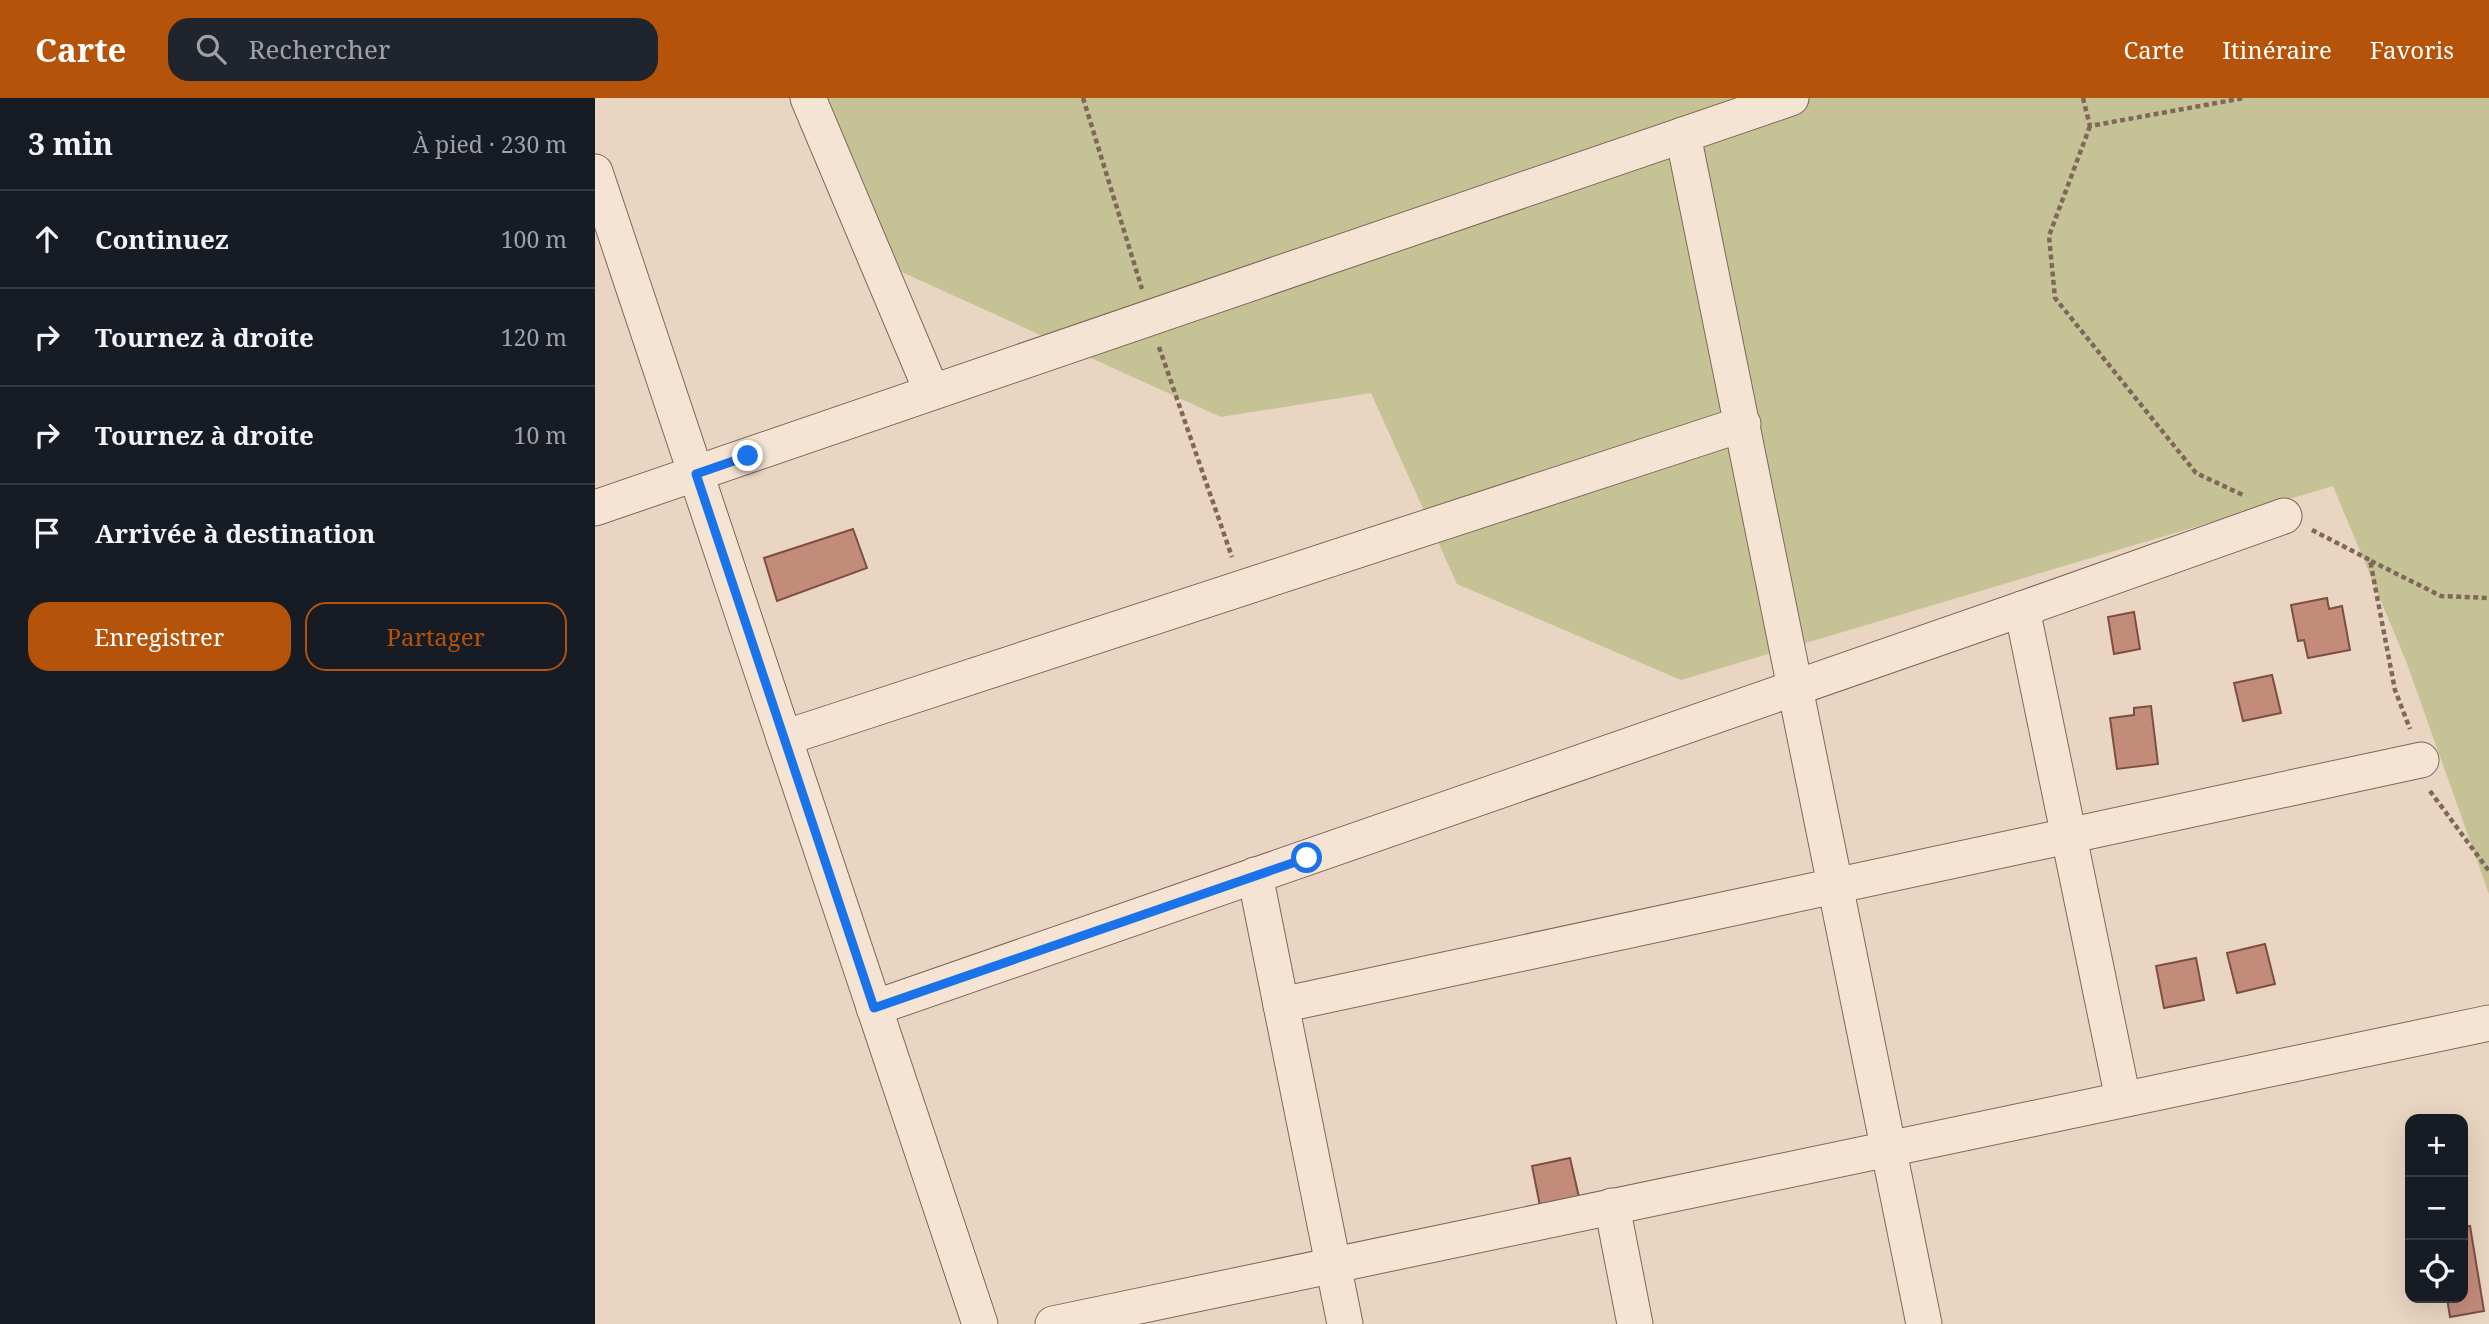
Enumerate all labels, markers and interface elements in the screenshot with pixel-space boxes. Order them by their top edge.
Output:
search box [168,18,658,81]
text: Carte [35,27,126,72]
icon: search [192,30,230,68]
text: Rechercher [248,31,390,67]
text: Carte [2123,33,2184,66]
text: Itinéraire [2222,33,2332,66]
text: Favoris [2370,33,2454,66]
text: 3 min [28,123,113,164]
text: À pied · 230 m [413,128,567,160]
icon: ahead [28,220,66,258]
text: Continuez [95,221,229,257]
text: 100 m [501,223,567,255]
icon: right [28,318,66,356]
text: Tournez à droite [95,319,314,355]
text: 120 m [501,321,567,353]
icon: right [28,416,66,454]
text: Tournez à droite [95,417,314,453]
text: 10 m [514,419,567,451]
route end [732,440,763,471]
icon: arrive [28,514,66,552]
text: Arrivée à destination [95,515,375,551]
button: Enregistrer [28,602,291,671]
button: Partager [305,602,567,671]
route start [1291,842,1322,873]
map controls [2405,1114,2468,1303]
button: + [2405,1114,2468,1177]
button: − [2405,1177,2468,1240]
button: locate [2405,1240,2468,1303]

